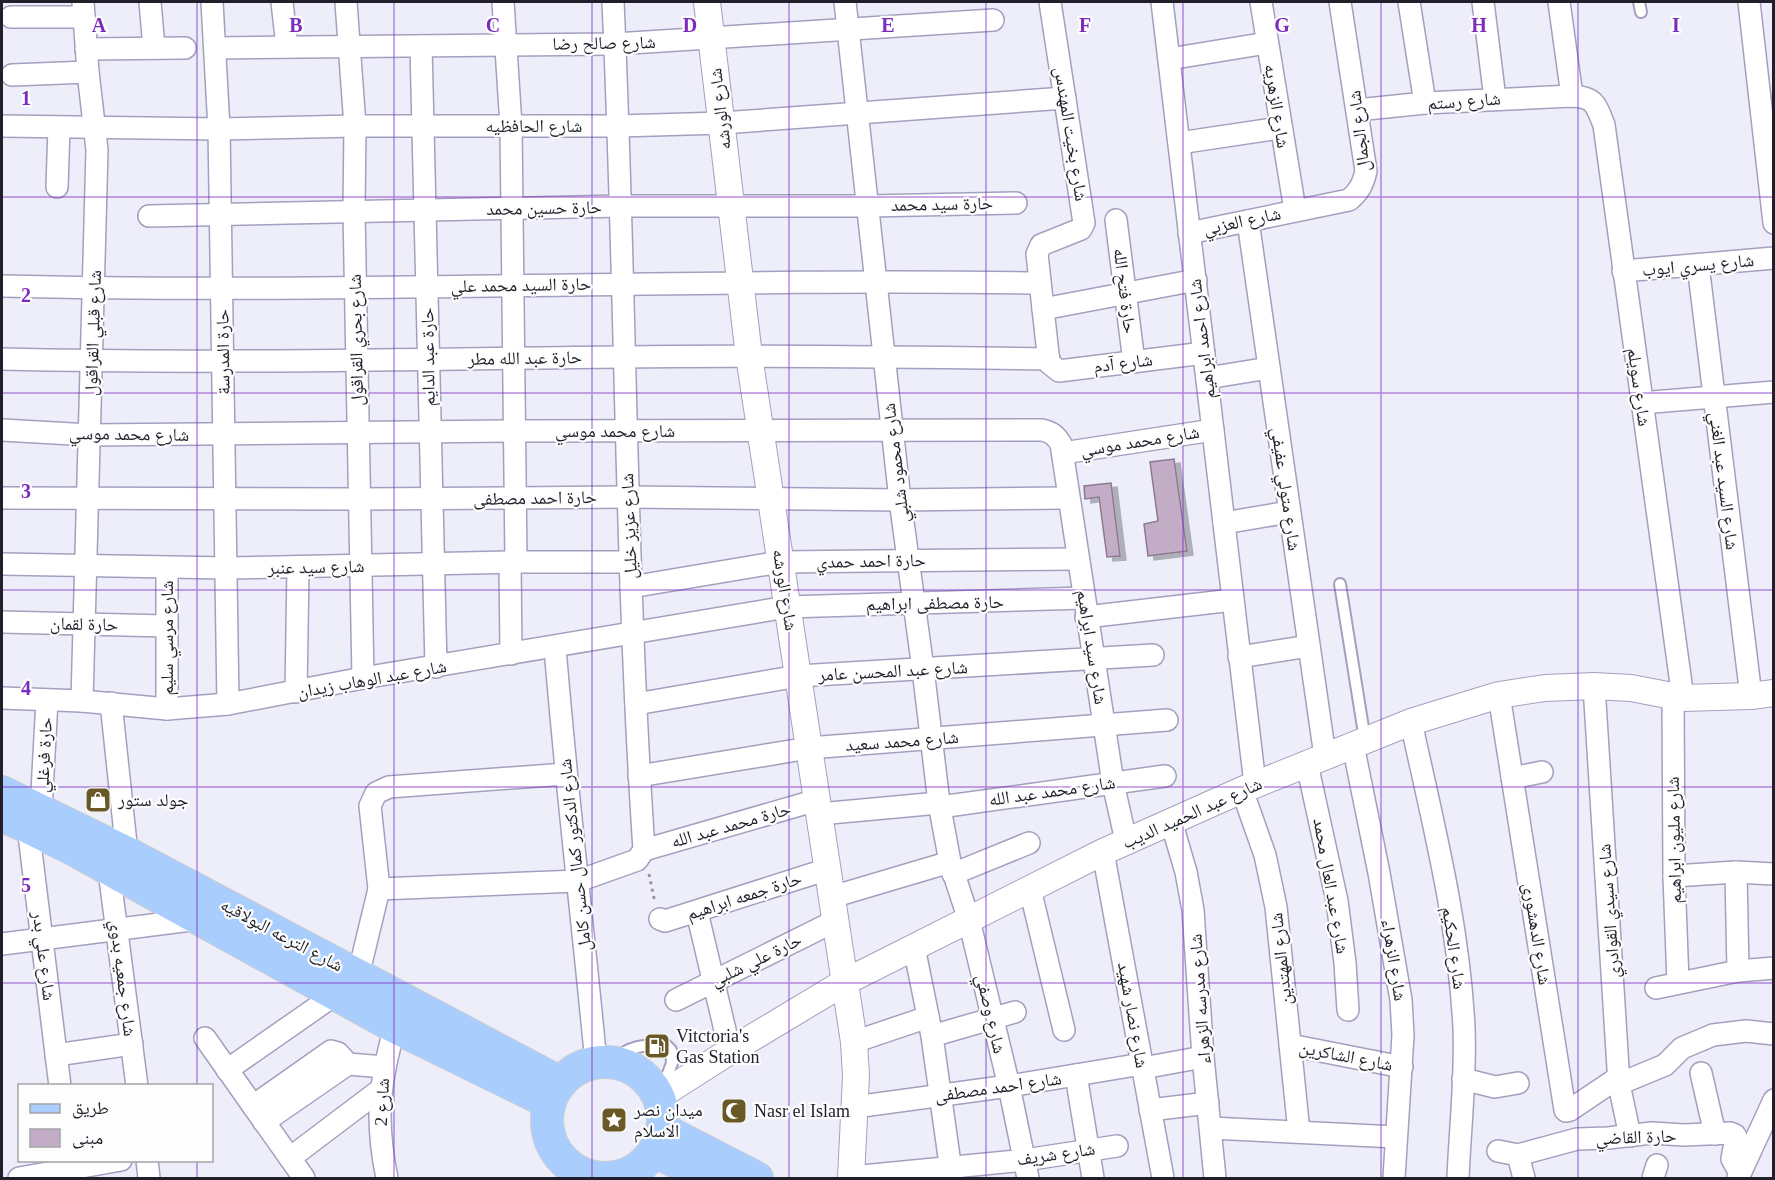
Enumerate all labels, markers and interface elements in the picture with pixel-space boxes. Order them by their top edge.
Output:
text: A [92,14,107,36]
text: B [289,14,303,36]
text: C [486,14,500,36]
text: D [683,14,697,36]
text: E [881,14,895,36]
text: F [1079,14,1091,36]
text: G [1274,14,1290,36]
text: H [1471,14,1487,36]
text: I [1672,14,1680,36]
street label: شارع صالح رضا [552,32,656,56]
street label: شارع الزهريه [1260,63,1294,150]
street label: شارع بخيت المهندس [1050,65,1091,203]
street label: شارع الورشه [705,67,736,151]
text: 1 [21,87,31,109]
street label: شارع رستم [1427,88,1501,116]
street label: شارع الجمال [1344,89,1375,173]
street label: شارع الحافظيه [486,116,582,137]
street label: حارة سيد محمد [891,193,993,215]
street label: حارة حسين محمد [486,197,602,220]
street label: شارع العزبي [1201,203,1284,243]
street label: حارة فتح الله [1108,247,1140,335]
street label: شارع يسري ايوب [1641,250,1755,284]
street label: شارع قبلي القراقول [81,270,110,397]
street label: شارع بحري القراقول [345,274,372,406]
street label: حارة السيد محمد علي [450,274,592,301]
street label: شارع احمد ابراهيم [1185,278,1221,400]
text: 2 [21,284,31,306]
street label: حارة عبد الدايم [417,307,441,407]
street label: حارة المدرسة [212,309,234,395]
street label: شارع سويلم [1622,346,1654,428]
street label: حارة عبد الله مطر [467,347,582,370]
street label: شارع آدم [1092,349,1154,379]
street label: شارع محمود شلبي [879,401,918,524]
street label: شارع السيد عبد الغني [1701,411,1742,552]
street label: شارع محمد موسي [555,421,675,446]
street label: شارع محمد موسي [1079,422,1202,465]
street label: شارع محمد موسي [69,423,189,450]
street label: شارع متولي عفيفي [1263,426,1305,553]
street label: شارع عزيز خليل [617,473,642,579]
text: 3 [21,480,31,502]
street label: حارة احمد مصطفى [473,487,597,510]
street label: شارع الورشه [768,548,801,632]
street label: حارة احمد حمدي [816,550,926,577]
street label: شارع سيد عنبر [266,556,365,579]
street label: شارع مرسي سليم [157,580,182,696]
street label: شارع سيد ابراهيم [1071,588,1111,706]
street label: حارة مصطفى ابراهيم [866,592,1004,616]
street label: حارة لقمان [50,613,118,636]
street label: شارع عبد الوهاب زيدان [296,656,448,703]
street label: شارع عبد المحسن عامر [817,657,968,686]
text: 4 [21,677,31,699]
street label: حارة فرغلي [32,717,61,793]
street label: شارع محمد سعيد [845,727,959,756]
street label: شارع الدكتور كمال حسن كامل [555,758,596,952]
street label: شارع محمد عبد الله [988,772,1117,811]
street label: شارع عبد الحميد الديب [1119,773,1265,854]
street label: شارع مليون ابراهيم [1663,776,1687,904]
shop icon: جولد ستور [83,785,113,815]
place label: جولد ستور [117,790,188,810]
street label: حارة محمد عبد الله [669,798,793,852]
street label: شارع عبد العال محمد [1308,817,1353,956]
street label: شارع سيدي القوادري [1594,843,1628,979]
street label: حارة جمعه ابراهيم [684,868,805,926]
text: 5 [21,874,31,896]
street label: شارع الدهشورى [1518,882,1555,987]
street label: شارع الترعه البولاقيه [217,894,347,977]
street label: شارع الحكيم [1436,905,1470,991]
street label: شارع علي بدر [24,909,59,1002]
street label: شارع المهتدين [1266,912,1297,1006]
street label: شارع الزهراء [1377,918,1410,1003]
street label: شارع جمعيه بدوي [101,919,140,1038]
street label: حارة علي شلبي [707,929,807,995]
street label: شارع مدرسه الزهراء [1185,933,1216,1065]
street label: شارع نصار شهيد [1113,960,1152,1070]
street label: شارع وصفي [968,972,1010,1057]
place label: Vitctoria's Gas Station [676,1026,760,1067]
fuel station icon: Vitctoria's Gas Station [642,1031,672,1061]
street label: شارع الشاكرين [1297,1037,1394,1076]
street label: شارع احمد مصطفى [933,1068,1063,1107]
street label: شارع 2 [371,1078,394,1126]
legend [18,1084,213,1162]
mosque icon: Nasr el Islam [719,1096,749,1126]
text: طريق [72,1098,109,1119]
place label: ميدان نصر الاسلام [633,1100,703,1143]
place label: Nasr el Islam [754,1101,850,1121]
place icon: ميدان نصر الاسلام [599,1105,629,1135]
street label: حارة القاضي [1595,1126,1677,1153]
text: مبنى [72,1128,103,1149]
street label: شارع شريف [1016,1139,1097,1170]

